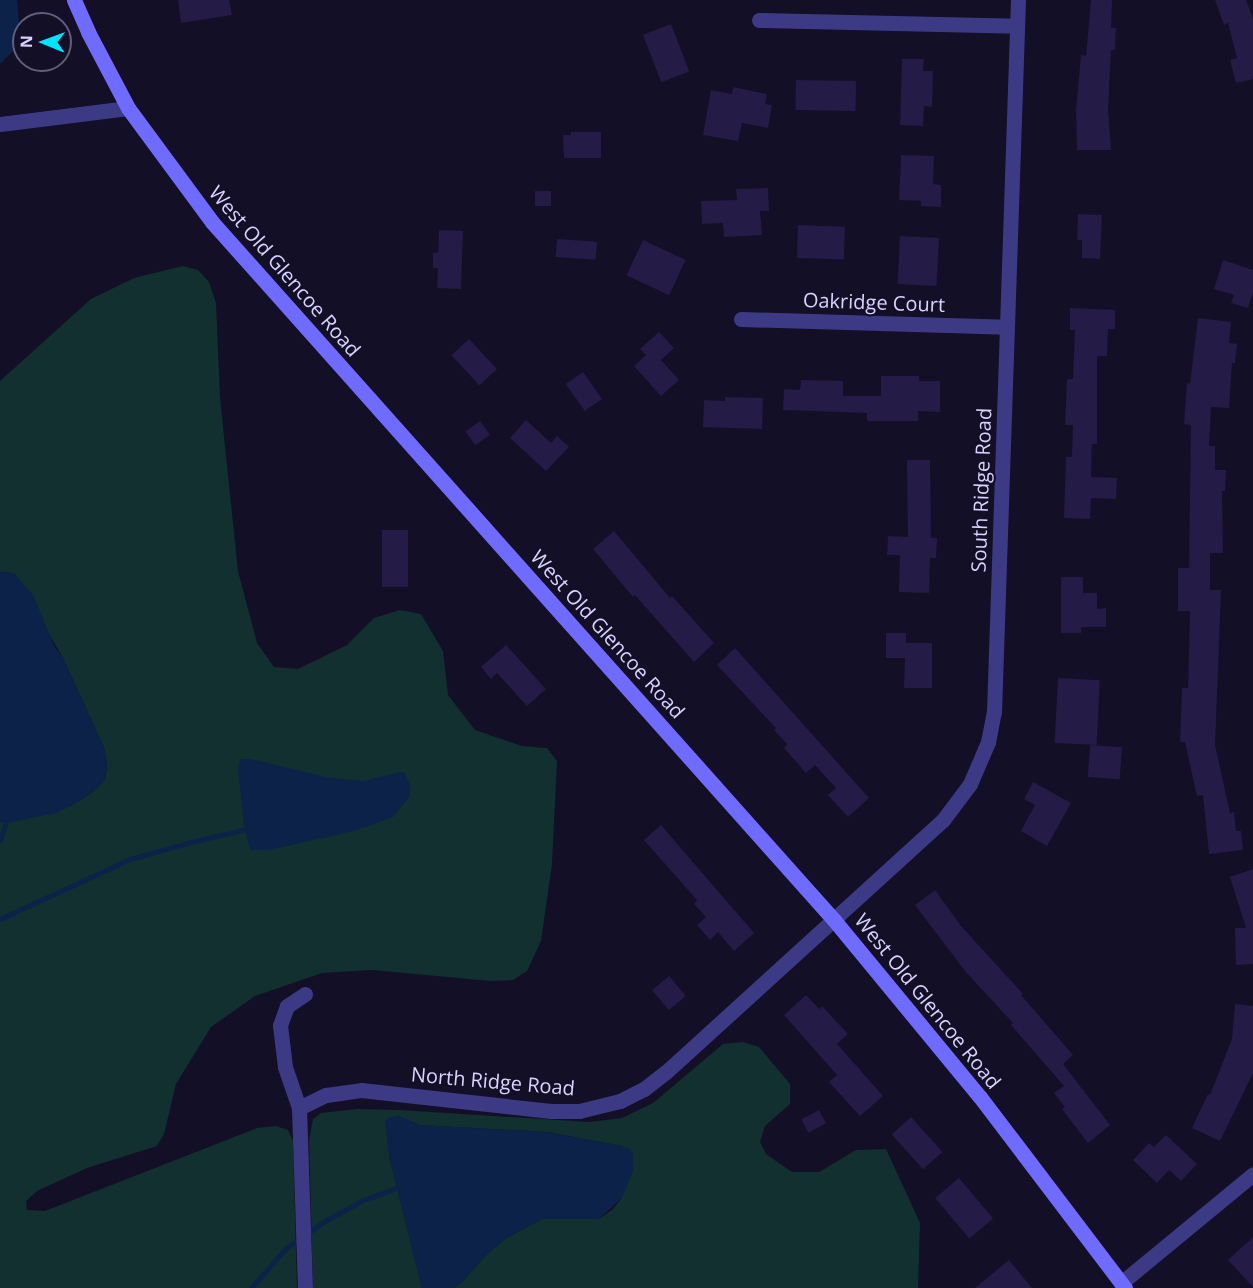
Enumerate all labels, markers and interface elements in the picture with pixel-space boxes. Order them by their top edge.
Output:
north arrow [12,12,72,72]
text: N [15,35,37,48]
street label: West Old Glencoe Road [204,181,366,361]
street label: Oakridge Court [803,288,945,316]
street label: South Ridge Road [966,407,996,573]
street label: West Old Glencoe Road [526,545,690,723]
street label: West Old Glencoe Road [850,909,1006,1093]
street label: North Ridge Road [410,1062,576,1100]

